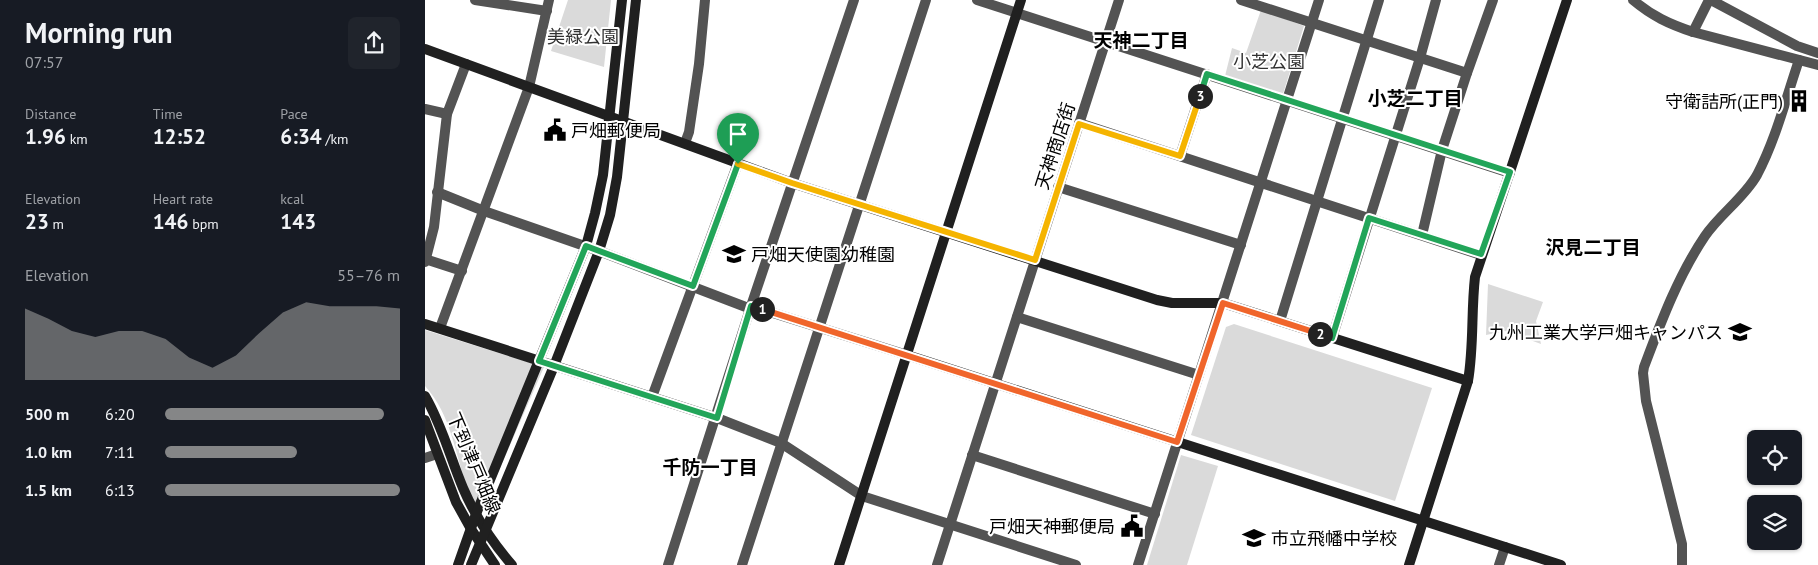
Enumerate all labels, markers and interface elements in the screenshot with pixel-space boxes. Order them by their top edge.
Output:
text: Morning run [25,14,173,51]
button: share [348,17,400,69]
park label: 美緑公園 [547,25,619,48]
district label: 天神二丁目 [1093,28,1189,52]
park label: 小芝公園 [1233,50,1305,73]
text: 07:57 [25,52,63,72]
pin: 3 [1187,84,1213,108]
district label: 小芝二丁目 [1367,86,1463,110]
text: 3 [1197,87,1204,105]
building icon: 守衛詰所(正門) [1786,88,1812,114]
place label: 守衛詰所(正門) [1665,90,1783,113]
street label: 天神商店街 [1030,100,1080,192]
text: Distance [25,105,76,123]
text: Time [153,105,183,123]
text: Pace [280,105,308,123]
pin [717,113,759,164]
public building icon: 戸畑郵便局 [542,117,568,143]
place label: 戸畑郵便局 [571,119,661,142]
icon: arrive [724,120,752,148]
text: 1.96 [25,123,66,150]
text: 12:52 [153,123,206,150]
text: 6:34 [280,123,322,150]
text: km [66,130,88,148]
text: /km [322,130,348,148]
text: Elevation [25,190,81,208]
text: Heart rate [153,190,213,208]
text: kcal [280,190,304,208]
text: 23 [25,208,49,235]
text: 146 [153,208,188,235]
text: 143 [280,208,316,235]
text: m [49,215,64,233]
text: bpm [188,215,219,233]
district label: 沢見二丁目 [1545,235,1641,259]
school or university icon: 戸畑天使園幼稚園 [721,241,747,267]
place label: 戸畑天使園幼稚園 [751,243,895,266]
text: Elevation [25,265,89,285]
text: 55–76 m [337,265,400,285]
pin: 1 [749,296,775,322]
text: 1 [759,300,766,318]
school or university icon: 九州工業大学戸畑キャンパス [1727,319,1753,345]
place label: 九州工業大学戸畑キャンパス [1489,321,1723,344]
pin: 2 [1307,322,1333,346]
text: 2 [1317,325,1324,343]
text: 500 m [25,404,69,424]
text: 6:20 [105,404,135,424]
street label: 下到津戸畑線 [442,409,506,517]
map controls [1747,430,1802,550]
button: locate [1747,430,1802,485]
text: 1.0 km [25,442,72,462]
text: 7:11 [105,442,135,462]
district label: 千防一丁目 [662,455,758,479]
text: 1.5 km [25,480,72,500]
text: 6:13 [105,480,135,500]
button: layers [1747,495,1802,550]
public building icon: 戸畑天神郵便局 [1119,513,1145,539]
place label: 戸畑天神郵便局 [989,515,1115,538]
school or university icon: 市立飛幡中学校 [1241,525,1267,551]
place label: 市立飛幡中学校 [1271,527,1397,550]

